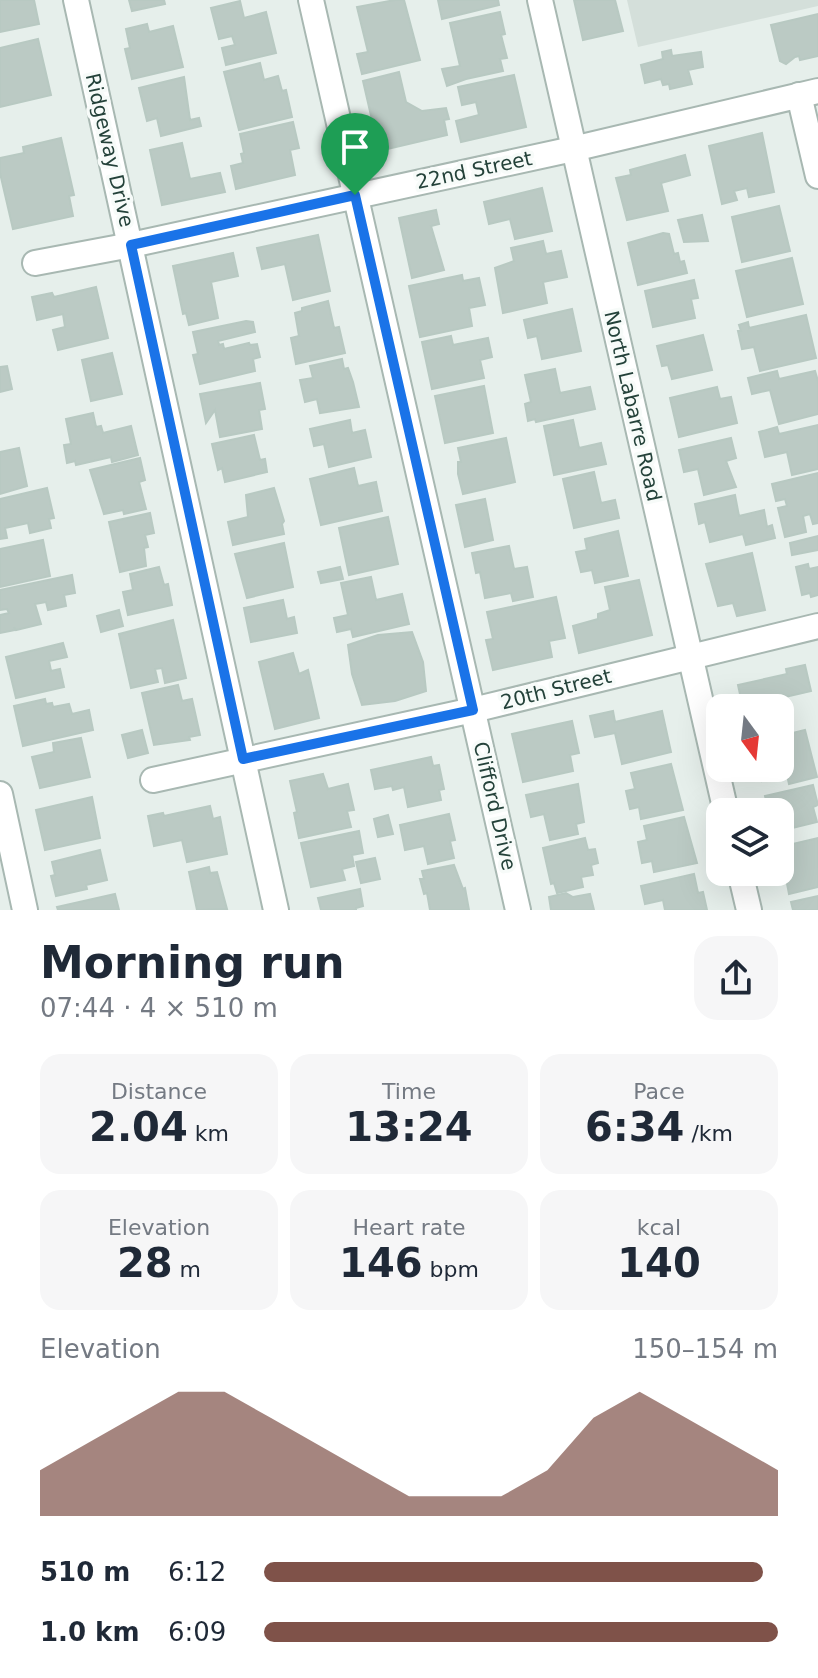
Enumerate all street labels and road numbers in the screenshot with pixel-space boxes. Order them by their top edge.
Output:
street label: Ridgeway Drive [81,71,139,229]
street label: 22nd Street [414,146,534,194]
street label: North Labarre Road [599,308,667,504]
street label: 20th Street [498,664,614,714]
street label: Clifford Drive [469,739,521,873]

